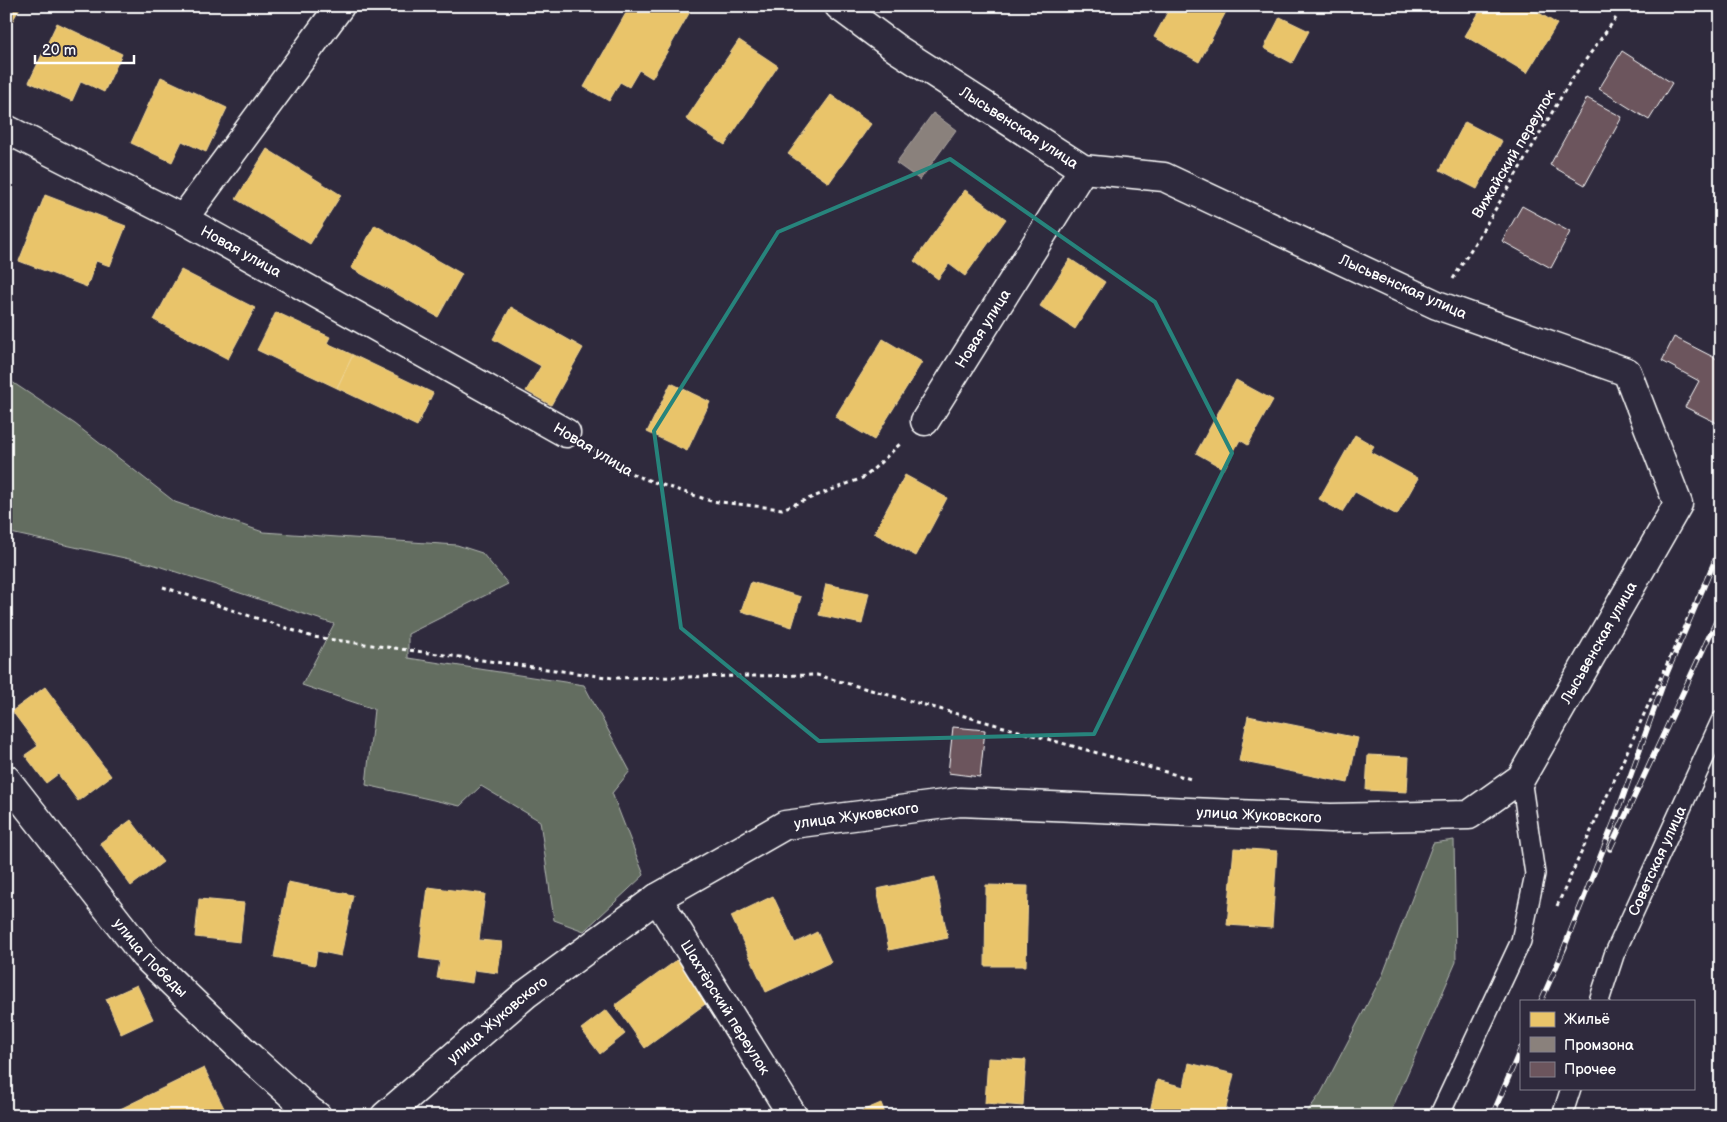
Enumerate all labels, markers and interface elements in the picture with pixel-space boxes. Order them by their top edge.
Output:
scale bar [35,32,134,64]
text: 20 m [42,41,76,60]
street label: Лысьвенская улица [955,82,1082,174]
street label: Вижайский переулок [1468,86,1560,222]
street label: Новая улица [197,221,285,282]
street label: Лысьвенская улица [1335,250,1470,324]
street label: Новая улица [951,286,1015,372]
street label: Новая улица [550,419,636,481]
street label: Лысьвенская улица [1556,578,1641,708]
street label: улица Жуковского [793,798,920,833]
street label: улица Жуковского [1196,803,1322,827]
street label: Советская улица [1624,803,1690,919]
street label: улица Победы [109,914,192,1001]
street label: Шахтёрский переулок [676,937,774,1078]
street label: улица Жуковского [443,972,551,1067]
legend [1520,1000,1694,1090]
text: Жильё [1564,1010,1610,1029]
text: Промзона [1564,1036,1634,1055]
text: Прочее [1564,1060,1616,1079]

